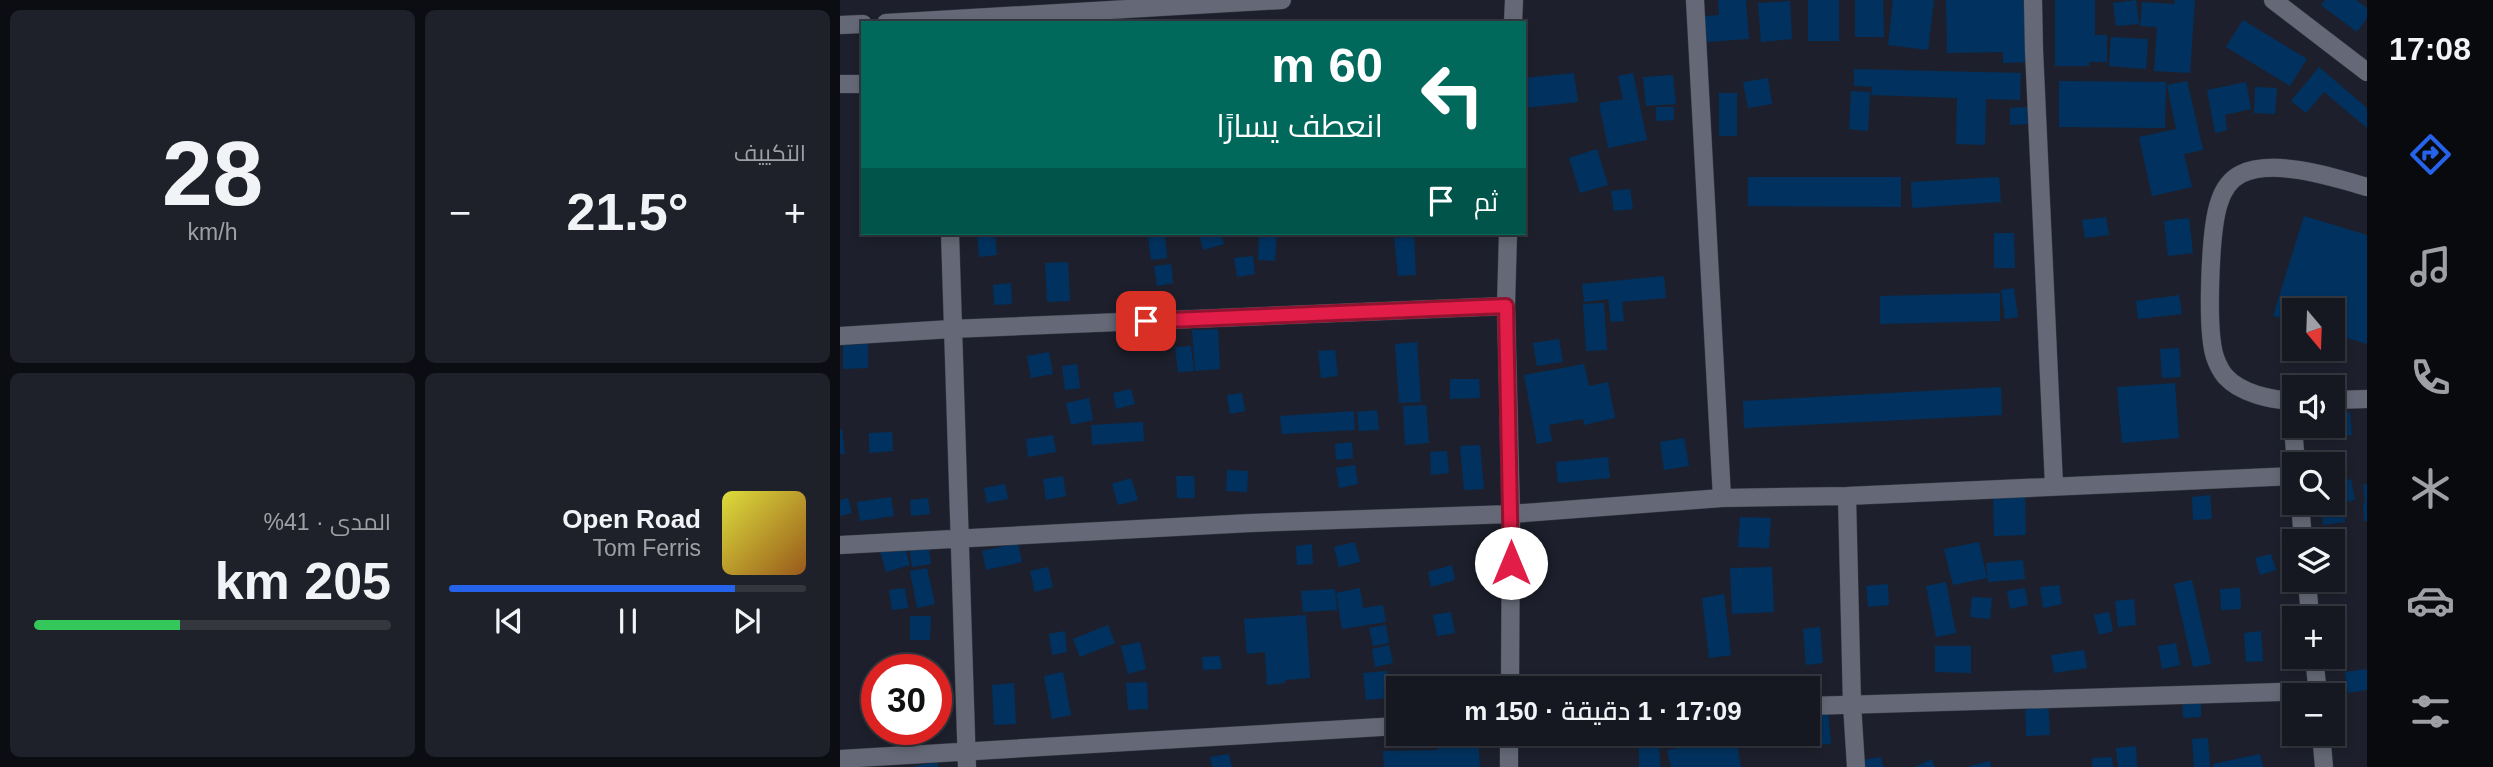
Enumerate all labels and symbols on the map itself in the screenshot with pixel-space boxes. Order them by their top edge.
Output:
pin [1116,291,1176,351]
north arrow [2282,298,2345,360]
position arrow [1474,526,1548,600]
speed limit sign: 30 [861,654,952,745]

